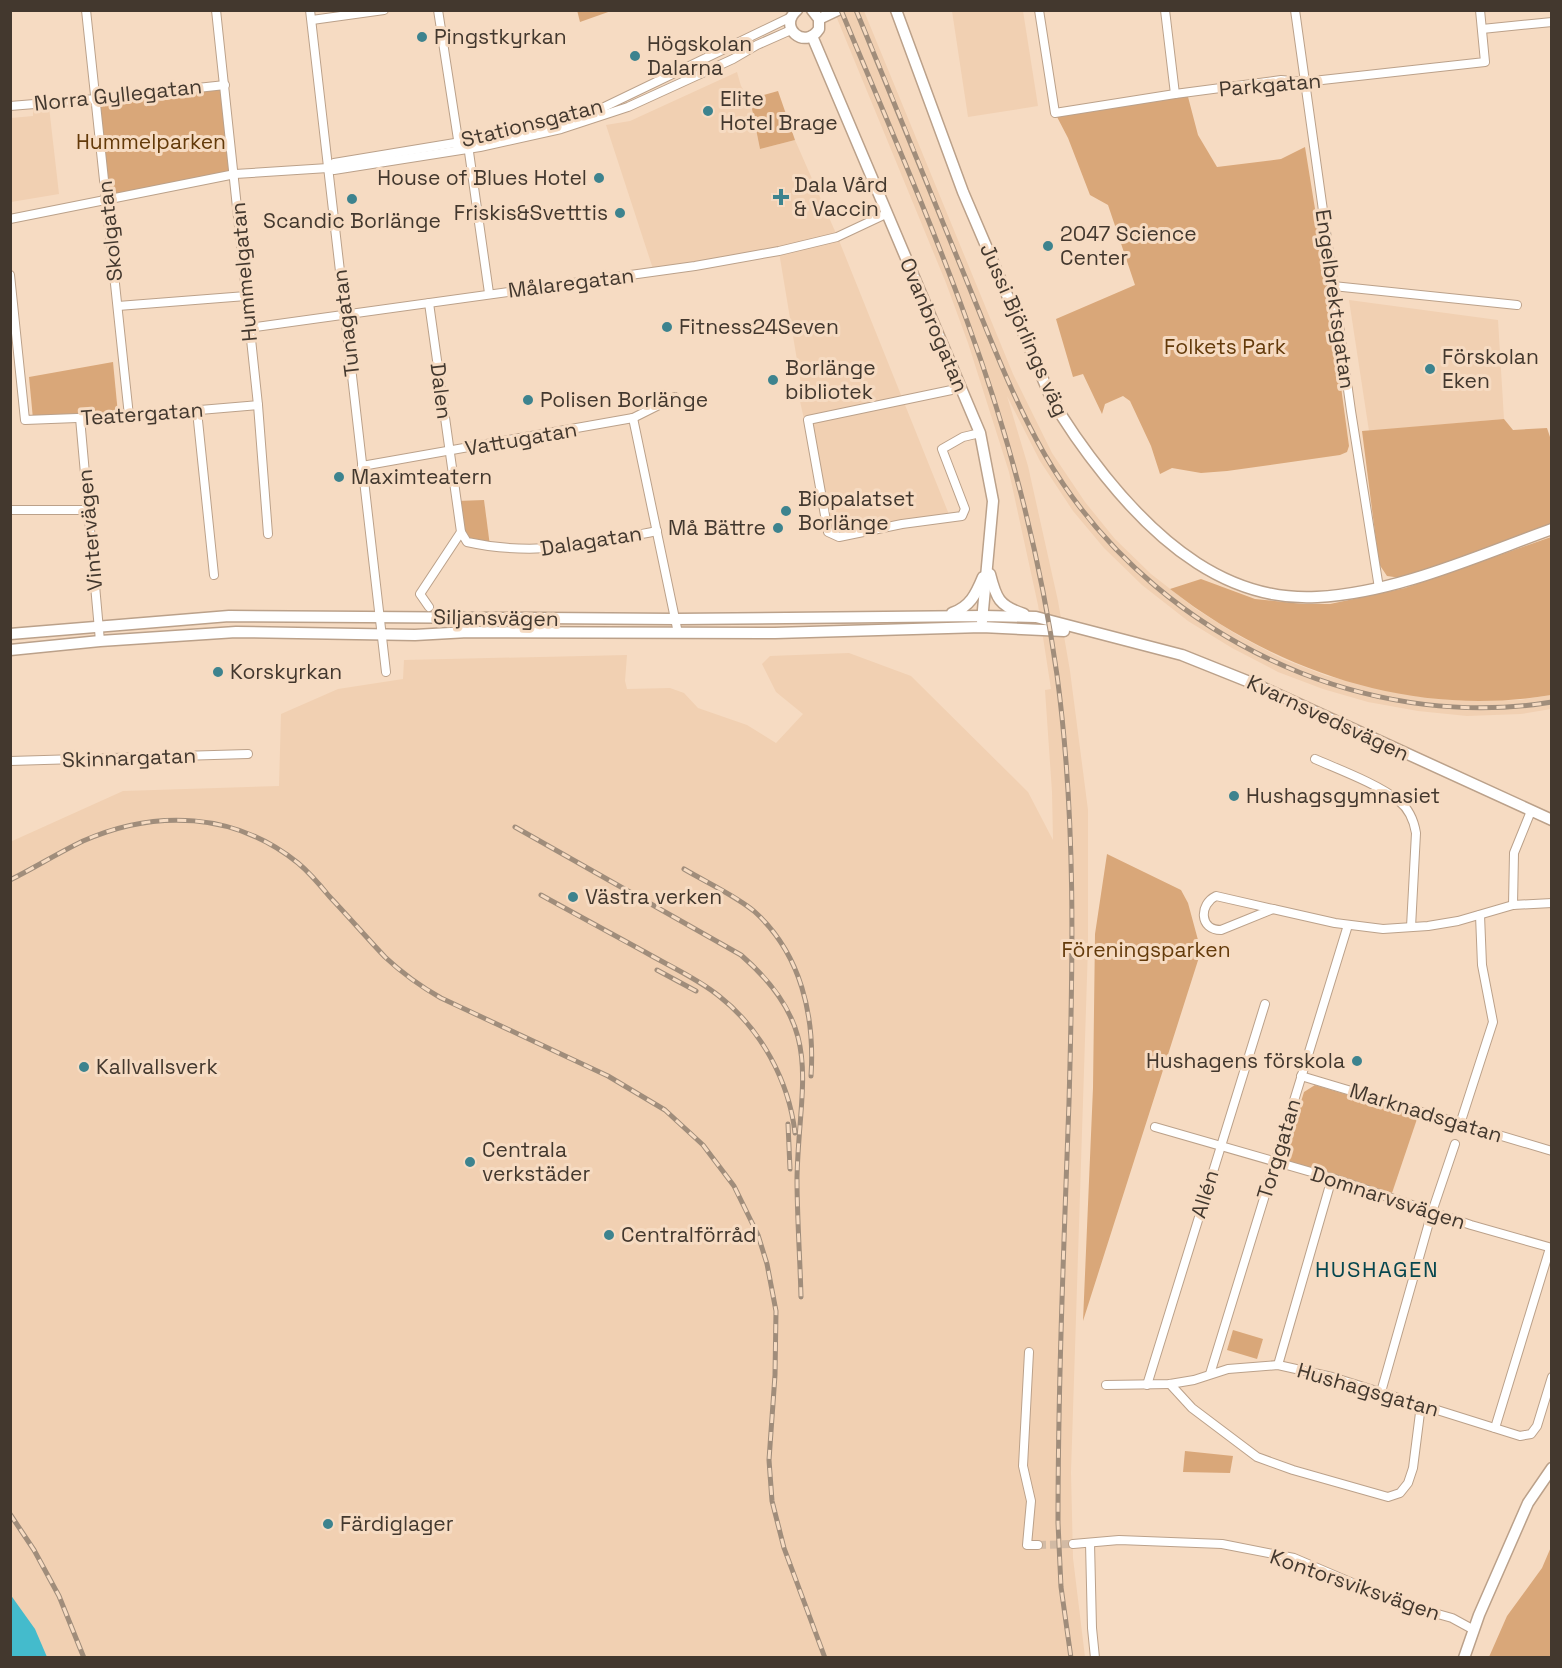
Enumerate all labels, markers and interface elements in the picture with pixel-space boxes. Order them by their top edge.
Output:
place label: Pingstkyrkan [434,23,567,50]
marker: Pingstkyrkan [415,30,429,44]
place label: Högskolan Dalarna [647,30,752,81]
marker: Högskolan Dalarna [628,49,642,63]
street label: Parkgatan [1218,67,1322,102]
street label: Norra Gyllegatan [33,72,203,117]
place label: Elite Hotel Brage [720,85,838,136]
street label: Stationsgatan [458,92,606,153]
marker: Elite Hotel Brage [701,104,715,118]
park label: Hummelparken [76,128,226,155]
place label: House of Blues Hotel [377,164,587,191]
marker: House of Blues Hotel [592,171,606,185]
place label: Dala Vård & Vaccin [794,171,888,222]
street label: Skolgatan [91,179,128,283]
marker: Dala Vård & Vaccin [772,188,790,206]
marker: Scandic Borlänge [345,192,359,206]
place label: Friskis&Svetttis [454,199,608,226]
street label: Hummelgatan [224,201,263,343]
marker: Friskis&Svetttis [613,206,627,220]
place label: Scandic Borlänge [263,207,441,234]
street label: Engelbrektsgatan [1310,208,1361,390]
place label: 2047 Science Center [1060,220,1197,271]
street label: Jussi Björlings väg [974,239,1075,421]
marker: 2047 Science Center [1041,239,1055,253]
street label: Ovanbrogatan [894,253,975,396]
street label: Målaregatan [506,261,636,304]
street label: Tunagatan [326,268,365,378]
place label: Fitness24Seven [679,313,839,340]
marker: Fitness24Seven [660,320,674,334]
park label: Folkets Park [1164,333,1286,360]
place label: Förskolan Eken [1442,343,1539,394]
place label: Borlänge bibliotek [785,354,876,405]
street label: Dalen [425,361,458,421]
marker: Förskolan Eken [1423,362,1437,376]
marker: Borlänge bibliotek [766,373,780,387]
place label: Polisen Borlänge [540,386,708,413]
marker: Polisen Borlänge [521,393,535,407]
street label: Teatergatan [80,396,204,431]
street label: Vattugatan [463,415,579,462]
place label: Maximteatern [351,463,492,490]
street label: Vintervägen [71,468,108,592]
marker: Maximteatern [332,470,346,484]
place label: Biopalatset Borlänge [798,485,915,536]
marker: Biopalatset Borlänge [779,504,793,518]
place label: Må Bättre [668,514,766,541]
street label: Dalagatan [538,519,644,562]
marker: Må Bättre [771,521,785,535]
street label: Siljansvägen [433,603,559,632]
place label: Korskyrkan [230,658,342,685]
marker: Korskyrkan [211,665,225,679]
street label: Kvarnsvedsvägen [1243,668,1414,767]
street label: Skinnargatan [61,742,196,773]
place label: Hushagsgymnasiet [1246,782,1440,809]
marker: Hushagsgymnasiet [1227,789,1241,803]
place label: Västra verken [585,883,722,910]
marker: Västra verken [566,890,580,904]
park label: Föreningsparken [1061,936,1231,963]
place label: Hushagens förskola [1146,1047,1345,1074]
place label: Kallvallsverk [96,1053,218,1080]
marker: Hushagens förskola [1350,1054,1364,1068]
marker: Kallvallsverk [77,1060,91,1074]
street label: Marknadsgatan [1347,1076,1506,1149]
street label: Torggatan [1250,1095,1307,1202]
place label: Centrala verkstäder [482,1136,590,1187]
marker: Centrala verkstäder [463,1155,477,1169]
street label: Domnarvsvägen [1307,1160,1469,1235]
street label: Allén [1184,1167,1225,1221]
place label: Centralförråd [621,1221,757,1248]
marker: Centralförråd [602,1228,616,1242]
district label: HUSHAGEN [1315,1255,1439,1283]
street label: Hushagsgatan [1294,1356,1442,1423]
place label: Färdiglager [340,1510,454,1537]
marker: Färdiglager [321,1517,335,1531]
street label: Kontorsviksvägen [1266,1543,1444,1626]

